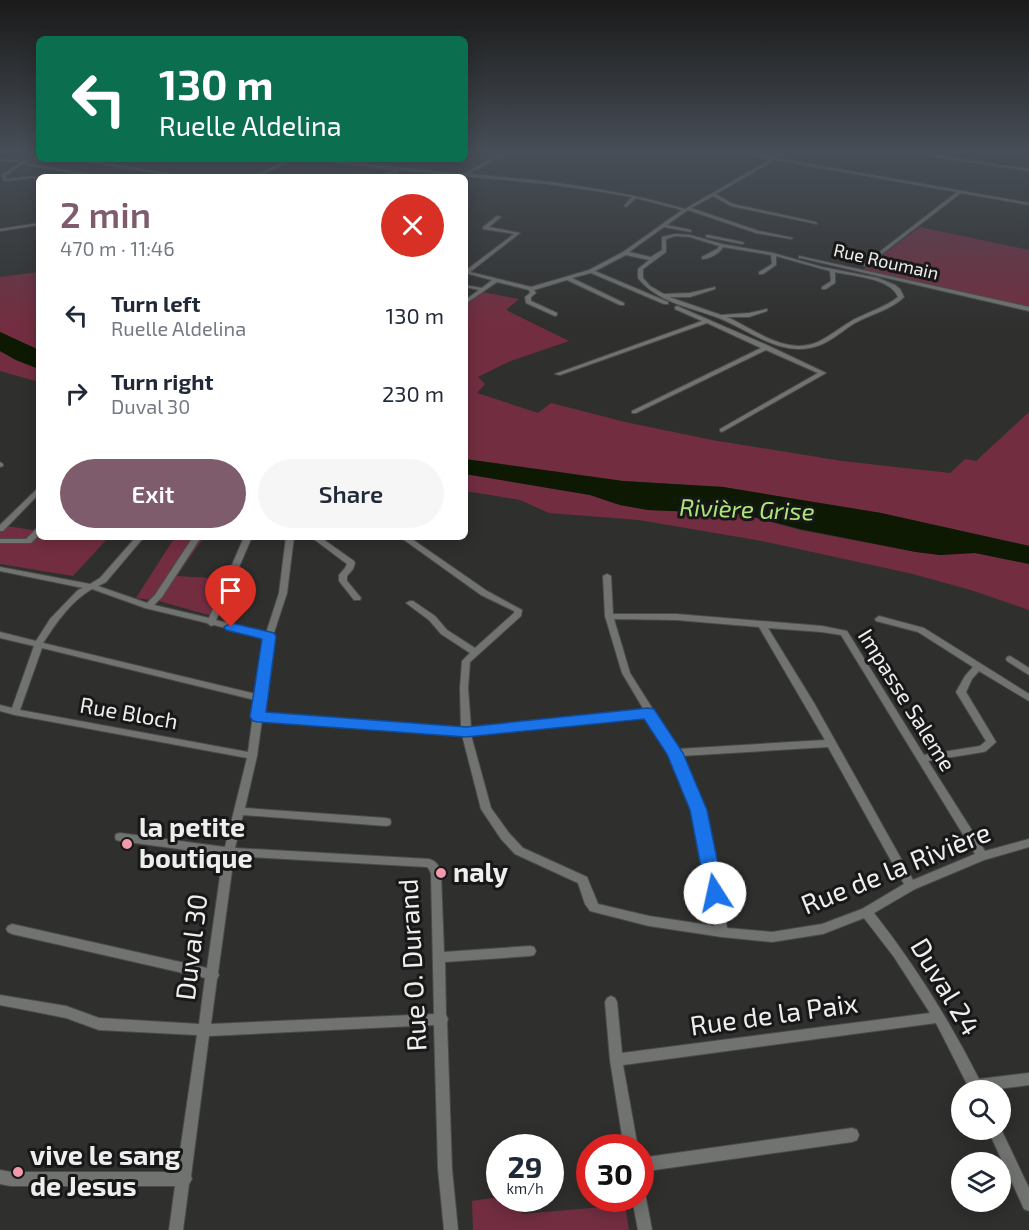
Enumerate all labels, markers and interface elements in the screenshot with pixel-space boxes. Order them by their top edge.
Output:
text: 130 m [159,58,274,108]
icon: left [60,60,138,138]
text: Ruelle Aldelina [159,109,342,141]
text: 2 min [60,192,151,235]
button: close [381,194,444,257]
text: 470 m · 11:46 [60,236,175,260]
street label: Rue Roumain [832,238,941,284]
text: Turn left [111,290,200,316]
icon: left [60,299,93,332]
text: 130 m [386,302,444,328]
text: Ruelle Aldelina [111,316,246,340]
text: Turn right [111,368,213,394]
icon: right [60,377,93,410]
text: 230 m [382,380,444,406]
text: Duval 30 [111,394,190,418]
button: Exit [60,459,246,528]
button: Share [258,459,444,528]
water label: Rivière Grise [679,492,815,525]
pin [205,565,256,627]
icon: arrive [214,574,247,607]
street label: Impasse Saleme [854,624,962,775]
street label: Rue Bloch [78,691,180,733]
place label: la petite boutique [139,810,253,873]
street label: Rue de la Rivière [796,815,995,920]
marker: la petite boutique [120,837,134,851]
place label: naly [453,855,509,888]
position arrow [683,861,747,925]
marker: naly [434,866,448,880]
street label: Rue O. Durand [391,878,432,1052]
street label: Duval 30 [168,892,212,1002]
street label: Duval 24 [905,932,988,1040]
street label: Rue de la Paix [688,985,860,1041]
map controls [951,1080,1011,1212]
button: search [951,1080,1011,1140]
speed limit sign: 30 [576,1134,654,1212]
place label: vive le sang de Jesus [30,1138,181,1201]
text: 29 [507,1148,543,1184]
button: layers [951,1152,1011,1212]
marker: vive le sang de Jesus [11,1165,25,1179]
text: km/h [506,1179,544,1197]

